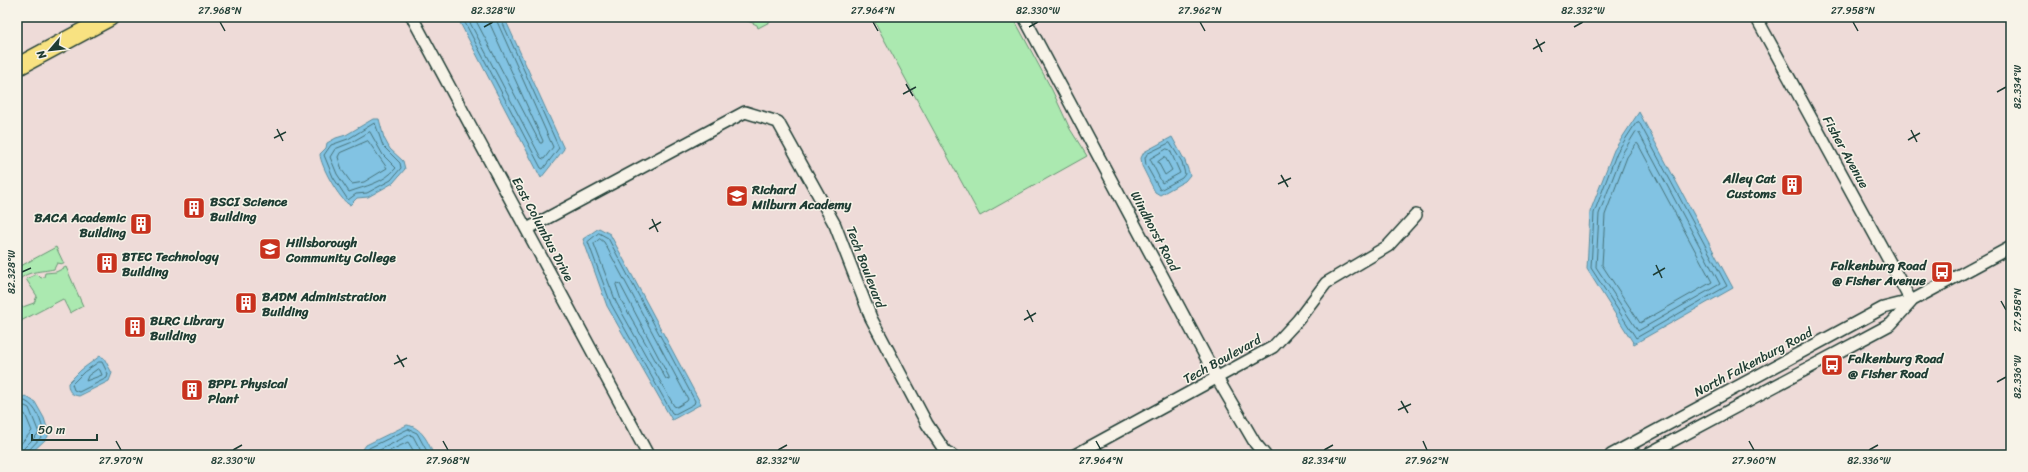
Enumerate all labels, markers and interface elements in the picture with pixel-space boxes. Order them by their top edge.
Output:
text: 27.968°N [198,2,242,20]
text: 82.328°W [471,2,515,20]
text: 27.964°N [851,2,895,20]
text: 82.330°W [1016,2,1060,20]
text: 27.962°N [1178,2,1222,20]
text: 82.332°W [1561,2,1605,20]
text: 27.958°N [1831,2,1875,20]
north arrow [30,30,70,70]
text: N [31,46,52,63]
text: 82.334°W [2009,65,2027,109]
street label: Fisher Avenue [1816,111,1876,193]
place label: Alley Cat Customs [1722,167,1777,205]
street label: East Columbus Drive [506,172,580,286]
building icon: Alley Cat Customs [1779,172,1805,198]
place label: Richard Milburn Academy [751,178,853,216]
school or university icon: Richard Milburn Academy [724,183,750,209]
street label: Windhorst Road [1124,187,1186,276]
place label: BSCI Science Building [210,190,288,228]
building icon: BSCI Science Building [181,195,207,221]
place label: BACA Academic Building [34,206,127,244]
building icon: BACA Academic Building [128,211,154,237]
street label: Tech Boulevard [840,223,893,313]
place label: Hillsborough Community College [285,231,396,269]
school or university icon: Hillsborough Community College [257,236,283,262]
place label: BTEC Technology Building [122,245,219,283]
text: 82.328°W [3,250,21,294]
building icon: BTEC Technology Building [94,250,120,276]
place label: Falkenburg Road @ Fisher Avenue [1830,254,1927,292]
bus stop icon: Falkenburg Road @ Fisher Avenue [1929,259,1955,285]
place label: BADM Administration Building [262,285,387,323]
text: 27.958°N [2009,288,2027,332]
building icon: BADM Administration Building [233,290,259,316]
place label: BLRC Library Building [150,309,225,347]
building icon: BLRC Library Building [122,314,148,340]
street label: North Falkenburg Road [1689,320,1818,403]
street label: Tech Boulevard [1179,327,1266,390]
place label: Falkenburg Road @ Fisher Road [1847,347,1944,385]
bus stop icon: Falkenburg Road @ Fisher Road [1819,352,1845,378]
text: 82.336°W [2009,355,2027,399]
place label: BPPL Physical Plant [208,372,289,410]
building icon: BPPL Physical Plant [179,377,205,403]
scale bar [32,416,97,442]
text: 50 m [38,419,65,441]
text: 27.970°N [99,452,143,470]
text: 82.330°W [211,452,255,470]
text: 27.968°N [426,452,470,470]
text: 82.332°W [756,452,800,470]
text: 27.964°N [1079,452,1123,470]
text: 82.334°W [1302,452,1346,470]
text: 27.962°N [1405,452,1449,470]
text: 27.960°N [1732,452,1776,470]
text: 82.336°W [1847,452,1891,470]

